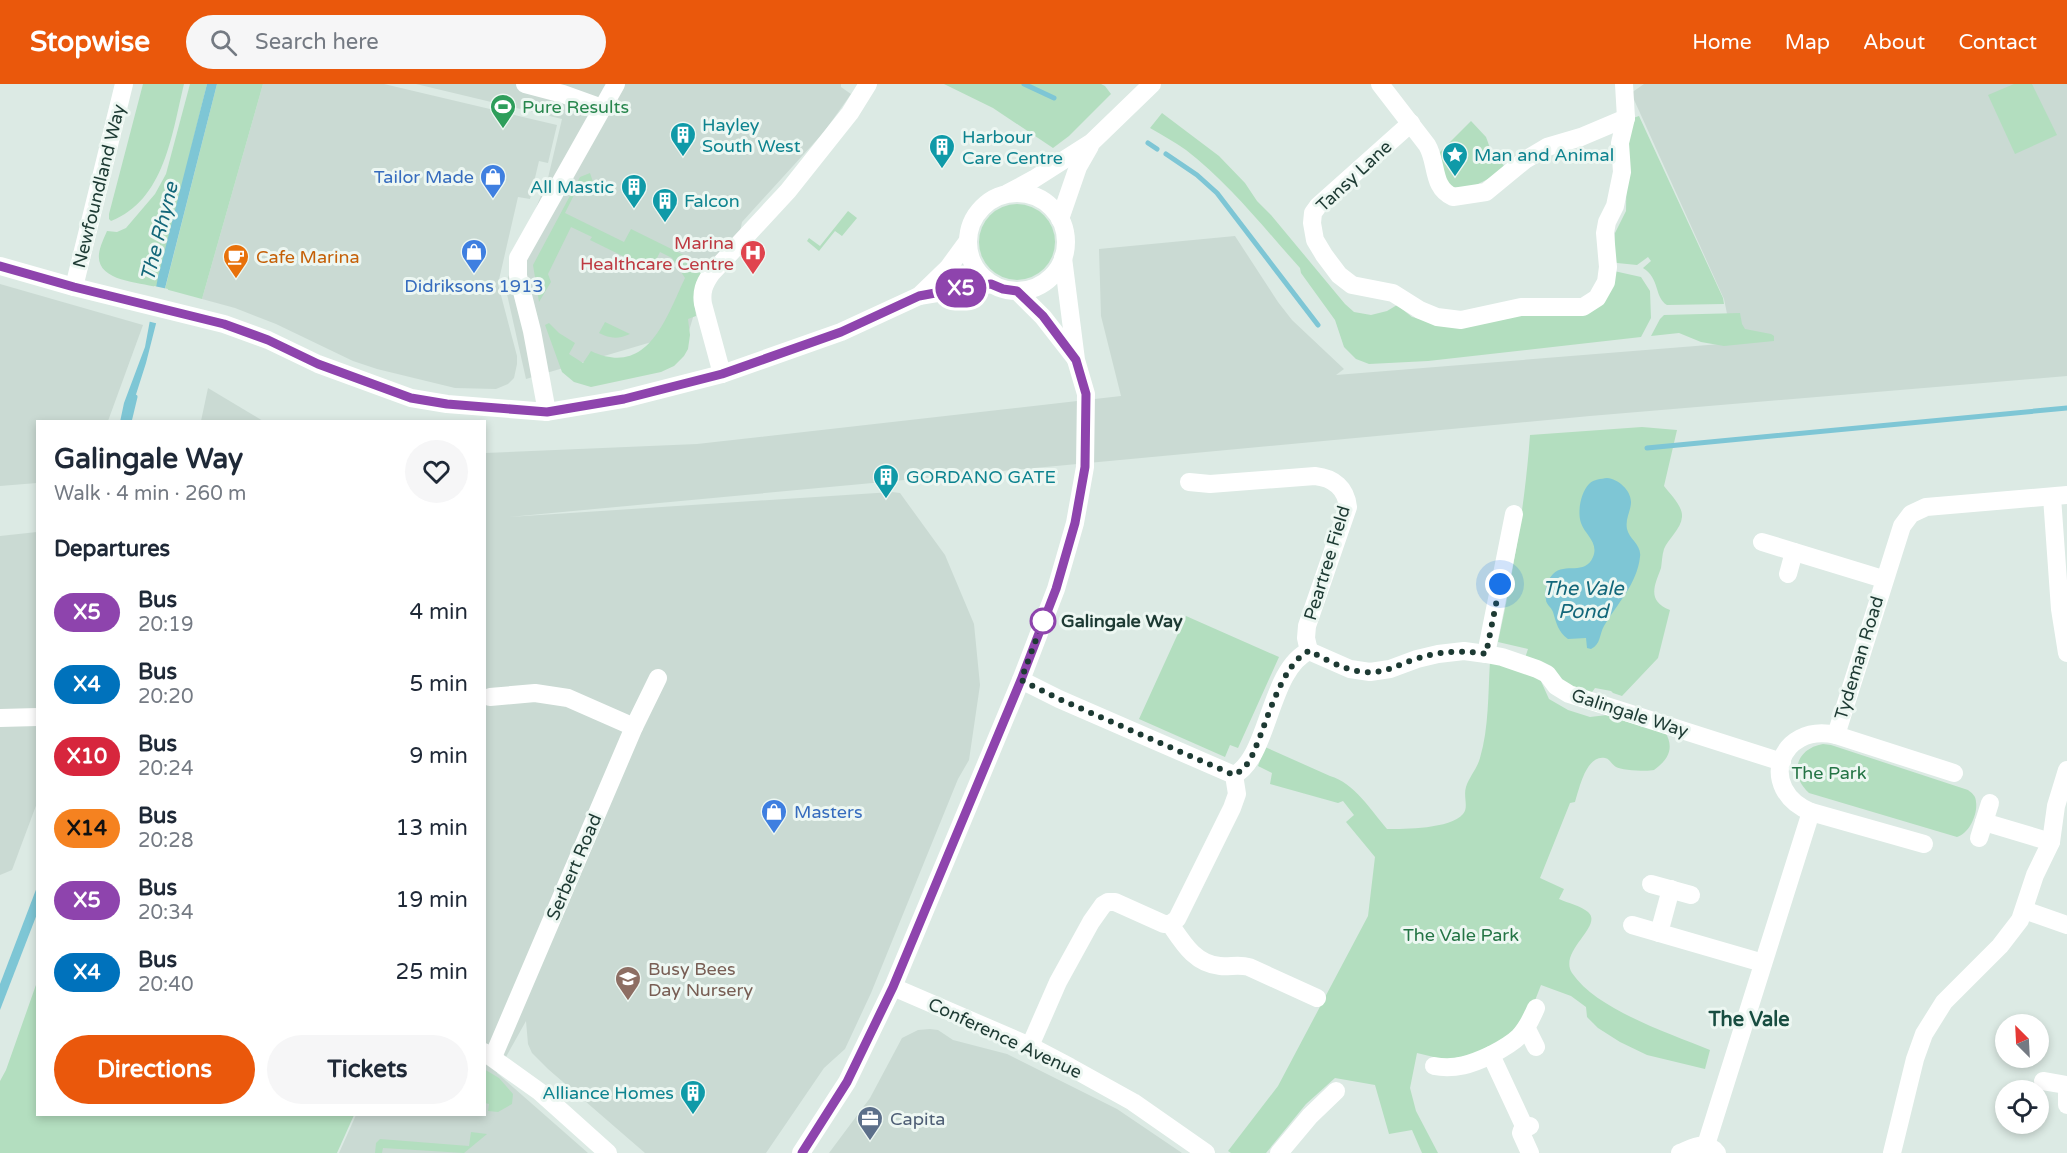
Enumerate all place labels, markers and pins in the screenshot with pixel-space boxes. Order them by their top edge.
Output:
sports icon: Pure Results [488,92,518,130]
place label: Pure Results [522,96,629,118]
place label: Hayley South West [702,114,801,157]
building icon: Hayley South West [668,120,698,158]
place label: Harbour Care Centre [962,126,1063,169]
building icon: Harbour Care Centre [927,132,957,170]
place icon: Man and Animal [1440,140,1470,178]
place label: Man and Animal [1474,144,1614,166]
shop icon: Tailor Made [478,162,508,200]
place label: Tailor Made [374,166,474,188]
building icon: All Mastic [619,172,649,210]
place label: All Mastic [530,176,614,198]
building icon: Falcon [650,186,680,224]
place label: Falcon [684,190,740,212]
place label: Marina Healthcare Centre [580,232,734,275]
shop icon: Didriksons 1913 [459,237,489,275]
hospital icon: Marina Healthcare Centre [738,238,768,276]
cafe icon: Cafe Marina [221,242,251,280]
place label: Cafe Marina [256,246,360,268]
place label: Didriksons 1913 [404,275,544,297]
building icon: GORDANO GATE [871,462,901,500]
place label: GORDANO GATE [906,466,1056,488]
marker: Galingale Way [1030,608,1056,634]
place label: Galingale Way [1061,610,1183,632]
shop icon: Masters [759,797,789,835]
place label: Masters [794,801,863,823]
place label: Busy Bees Day Nursery [648,958,753,1001]
school or university icon: Busy Bees Day Nursery [613,964,643,1002]
building icon: Alliance Homes [678,1078,708,1116]
place label: Alliance Homes [542,1082,674,1104]
office icon: Capita [855,1104,885,1142]
place label: Capita [890,1108,945,1130]

